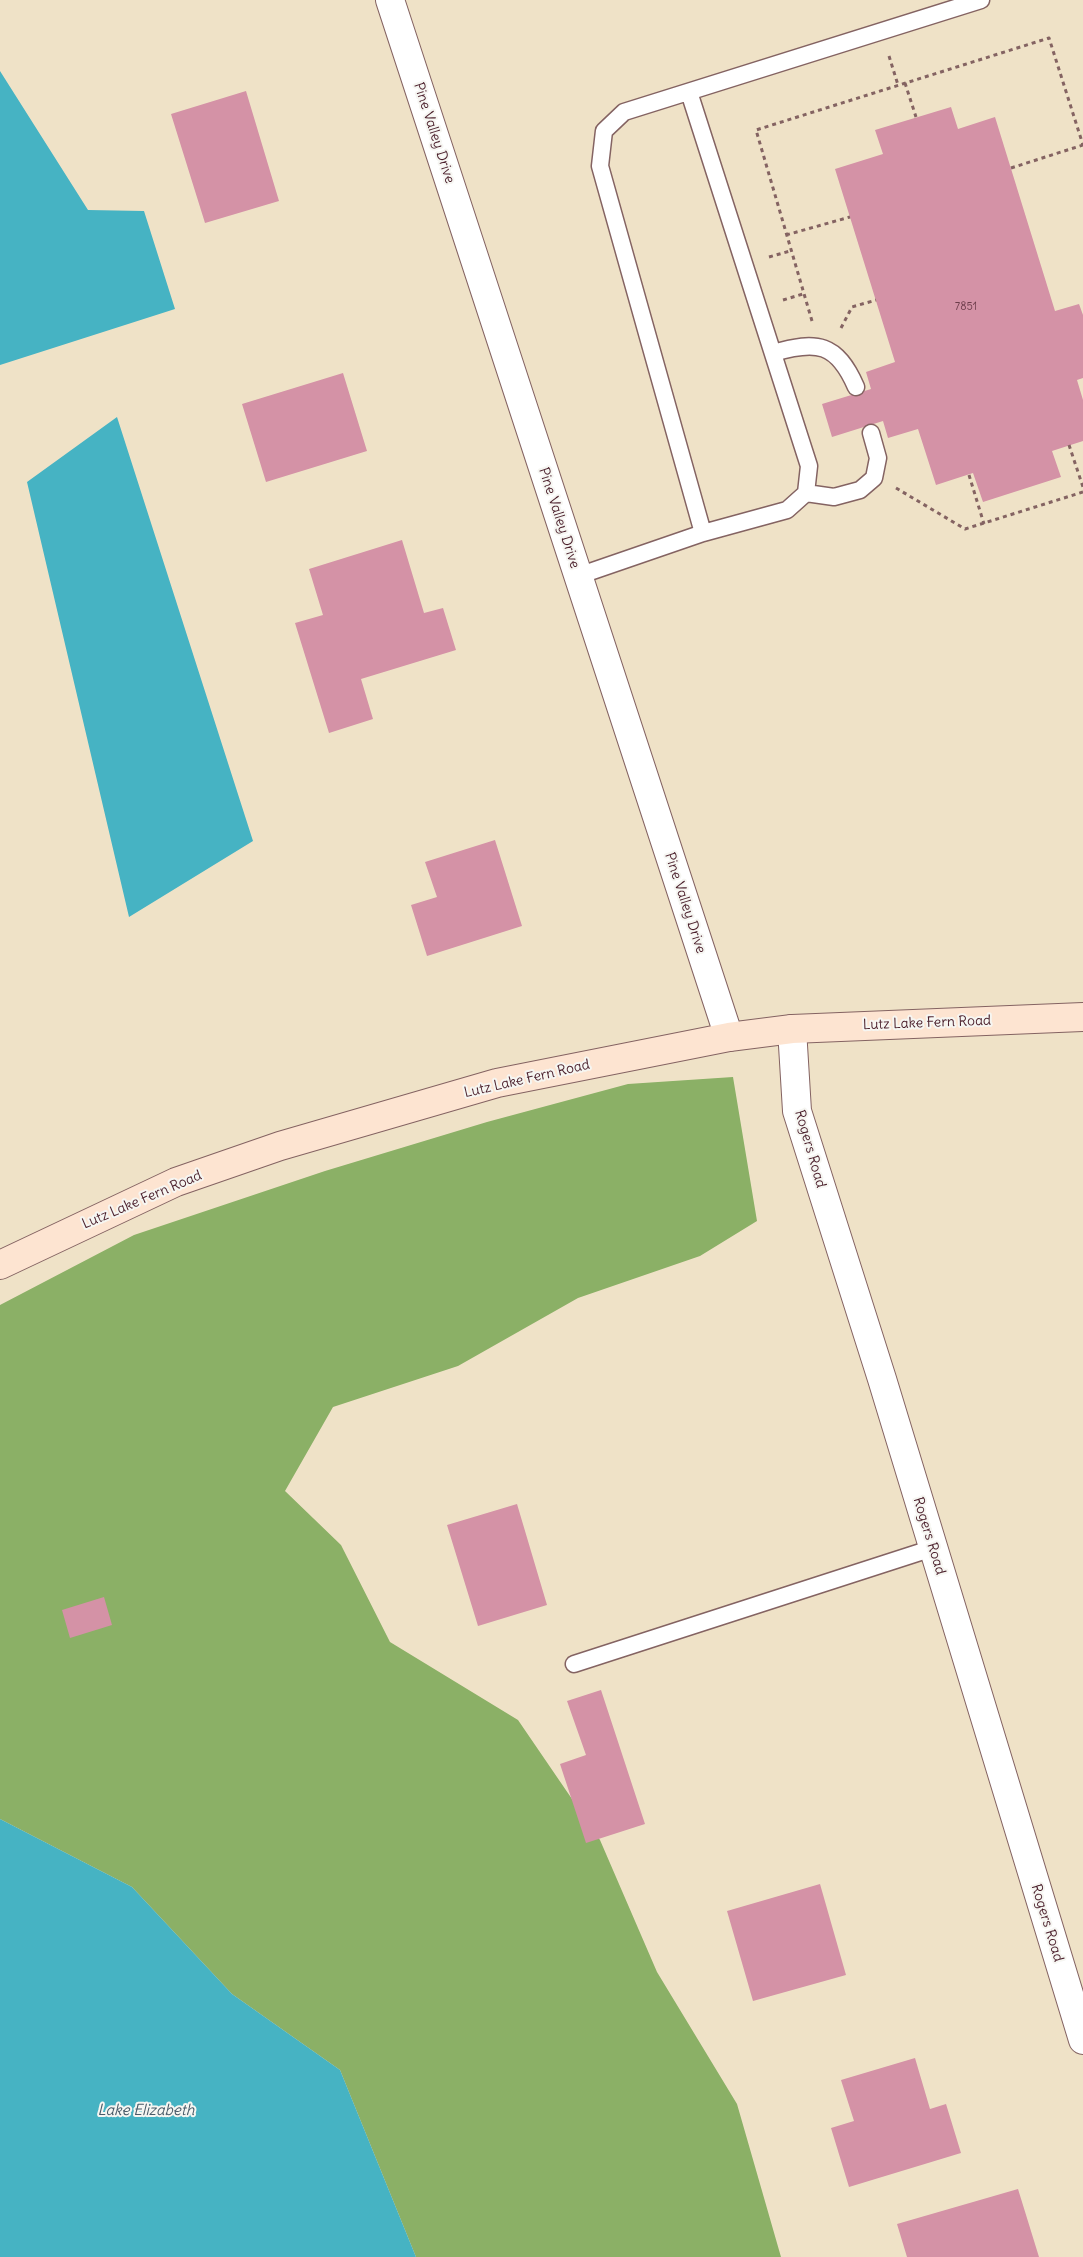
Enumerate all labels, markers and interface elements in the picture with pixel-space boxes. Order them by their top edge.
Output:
street label: Pine Valley Drive [410,81,458,185]
house number: 7851 [955,300,977,314]
street label: Pine Valley Drive [535,466,583,570]
street label: Pine Valley Drive [661,851,709,955]
street label: Lutz Lake Fern Road [863,1012,991,1034]
street label: Lutz Lake Fern Road [463,1056,591,1102]
street label: Rogers Road [791,1108,829,1190]
street label: Lutz Lake Fern Road [80,1167,204,1233]
street label: Rogers Road [909,1495,949,1577]
street label: Rogers Road [1027,1882,1067,1964]
water label: Lake Elizabeth [97,2102,195,2120]

